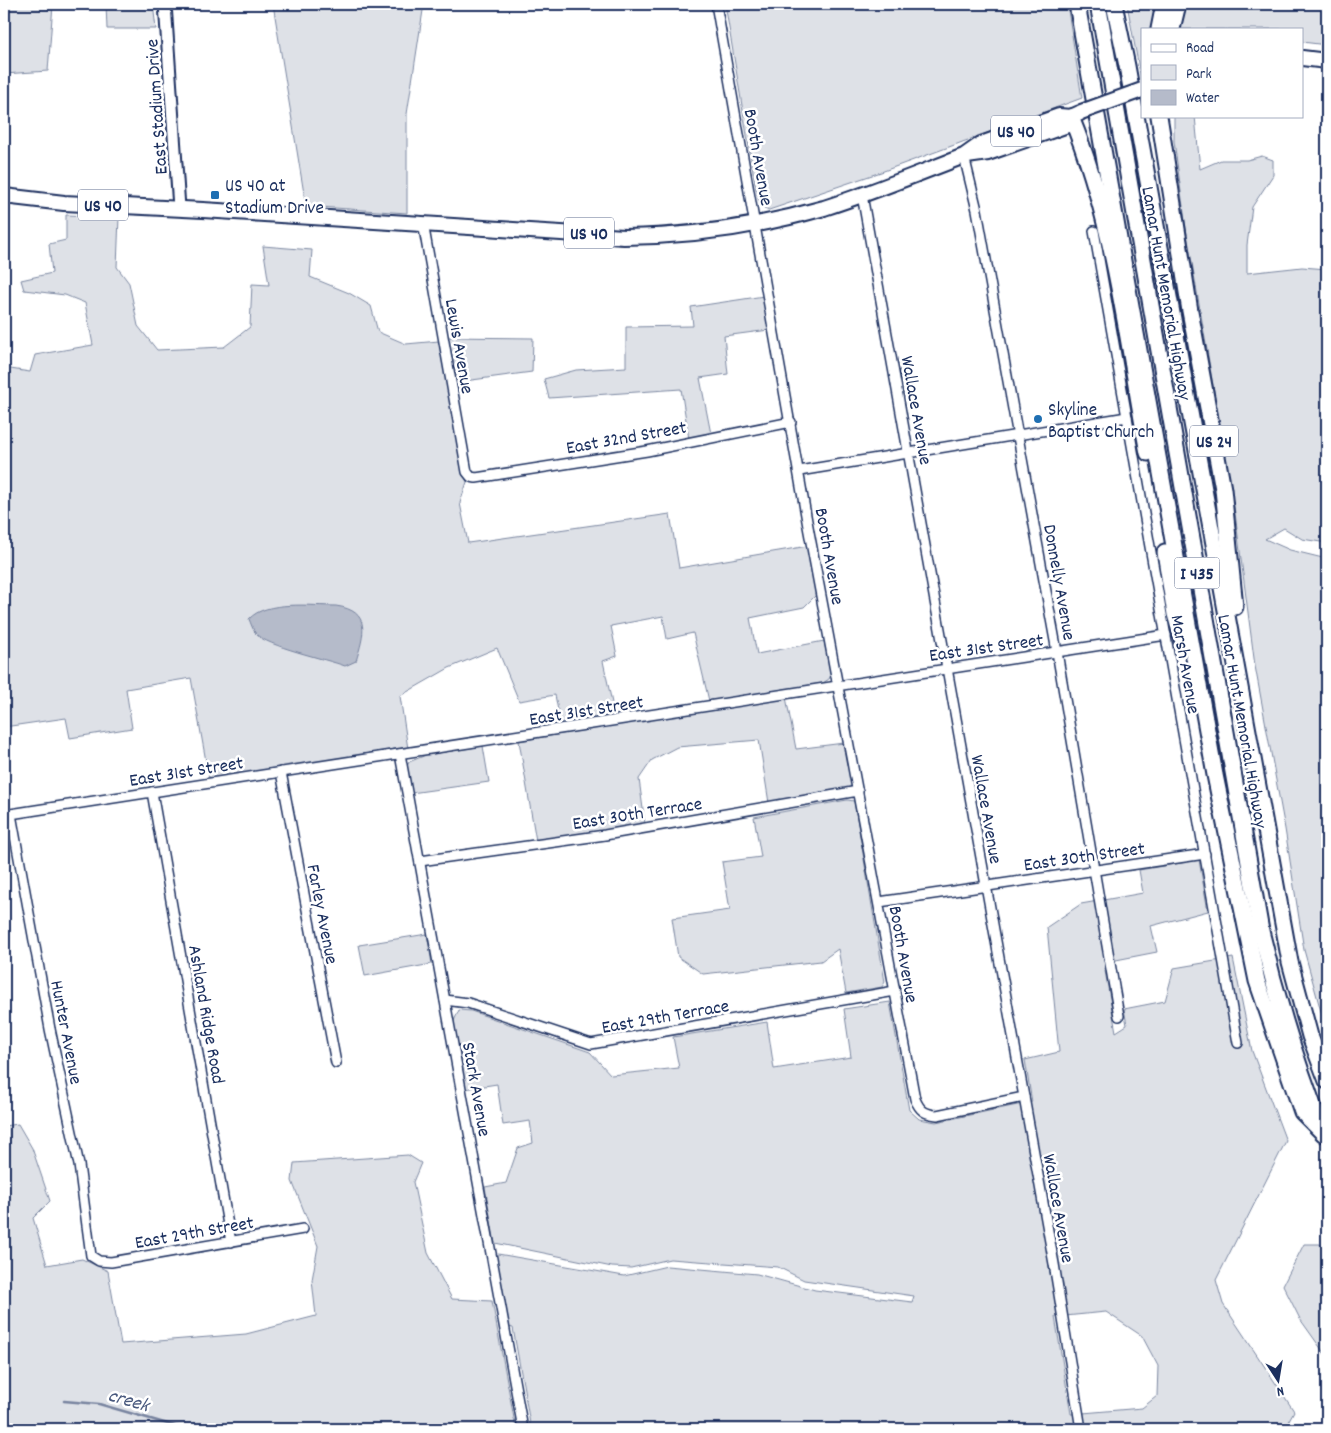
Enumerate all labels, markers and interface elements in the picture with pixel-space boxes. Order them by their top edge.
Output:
legend [1141,28,1304,118]
street label: East Stadium Drive [140,38,177,175]
text: Road [1186,38,1214,60]
text: Park [1186,64,1212,86]
text: Water [1186,88,1220,110]
street label: Booth Avenue [735,107,778,208]
road number: US 40 [991,115,1041,146]
place label: US 40 at Stadium Drive [225,174,324,223]
street label: Lamar Hunt Memorial Highway [1132,185,1197,403]
marker: US 40 at Stadium Drive [209,189,221,201]
road number: US 40 [78,190,128,220]
road number: US 40 [564,218,614,248]
street label: Lewis Avenue [436,297,479,396]
street label: Wallace Avenue [892,354,937,467]
place label: Skyline Baptist Church [1048,398,1154,447]
marker: Skyline Baptist Church [1032,413,1044,425]
street label: East 32nd Street [564,416,689,463]
road number: US 24 [1190,426,1238,456]
street label: Booth Avenue [806,506,849,607]
street label: Donnelly Avenue [1034,523,1081,643]
road number: I 435 [1174,558,1220,588]
street label: Marsh Avenue [1162,613,1206,716]
street label: Lamar Hunt Memorial Highway [1208,613,1273,831]
street label: East 31st Street [928,628,1045,671]
street label: East 31st Street [528,690,645,735]
street label: East 31st Street [128,751,245,796]
street label: Wallace Avenue [962,753,1007,866]
street label: East 30th Terrace [571,792,704,839]
street label: East 30th Street [1022,837,1147,880]
street label: Farley Avenue [298,862,343,967]
street label: Booth Avenue [880,904,923,1005]
street label: Ashland Ridge Road [179,943,230,1086]
street label: Hunter Avenue [41,978,88,1087]
street label: East 29th Terrace [600,994,731,1043]
street label: Stark Avenue [453,1040,496,1139]
street label: Wallace Avenue [1034,1152,1079,1265]
street label: East 29th Street [133,1211,256,1258]
north arrow [1254,1356,1304,1406]
text: N [1275,1380,1286,1401]
water label: creek [104,1383,154,1422]

